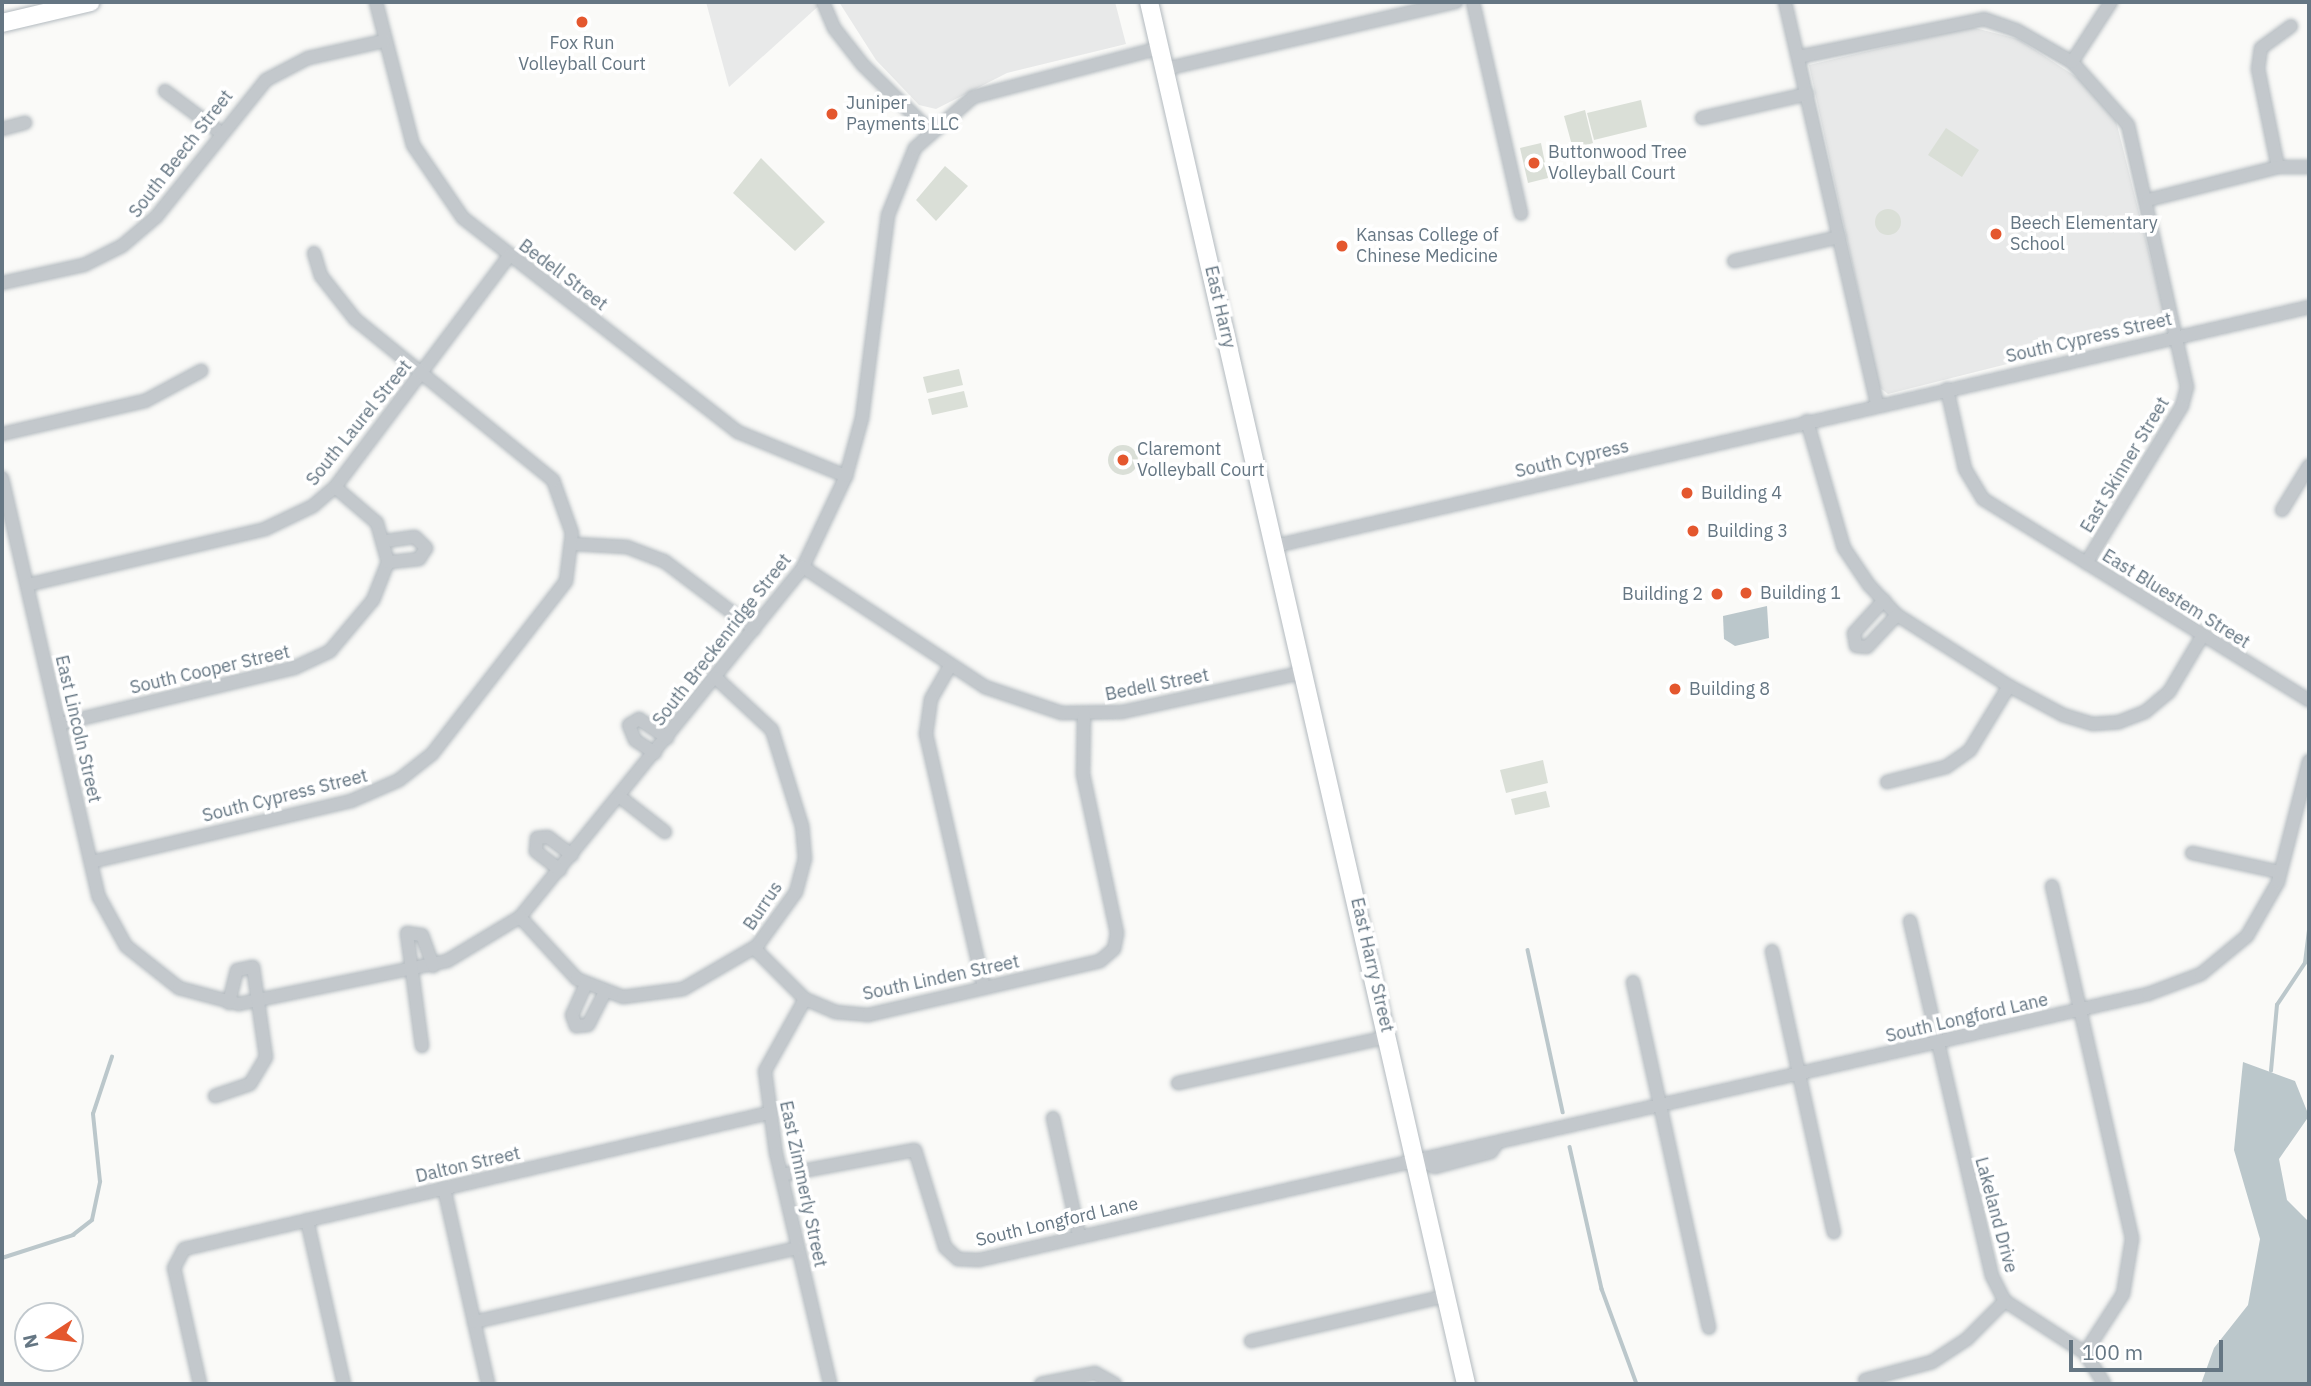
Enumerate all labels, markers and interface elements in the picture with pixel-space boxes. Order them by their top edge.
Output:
marker: Fox Run Volleyball Court [574,14,590,30]
place label: Fox Run Volleyball Court [518,33,646,76]
street label: South Beech Street [124,86,238,222]
place label: Juniper Payments LLC [846,93,959,136]
marker: Juniper Payments LLC [824,106,840,122]
place label: Buttonwood Tree Volleyball Court [1548,142,1687,184]
marker: Buttonwood Tree Volleyball Court [1526,155,1542,171]
place label: Beech Elementary School [2010,213,2158,256]
place label: Kansas College of Chinese Medicine [1356,225,1499,268]
marker: Beech Elementary School [1988,226,2004,242]
street label: Bedell Street [514,235,612,315]
marker: Kansas College of Chinese Medicine [1334,238,1350,254]
street label: East Harry [1200,264,1240,350]
street label: South Cypress Street [2004,308,2174,368]
street label: South Laurel Street [302,356,416,490]
street label: East Skinner Street [2076,393,2174,537]
street label: South Cypress [1513,435,1631,483]
place label: Claremont Volleyball Court [1137,439,1264,482]
marker: Claremont Volleyball Court [1115,452,1131,468]
place label: Building 4 [1701,482,1782,504]
marker: Building 4 [1679,485,1695,501]
place label: Building 3 [1707,520,1788,542]
marker: Building 3 [1685,523,1701,539]
street label: East Bluestem Street [2098,545,2254,653]
street label: South Breckenridge Street [648,550,796,730]
place label: Building 1 [1760,582,1841,604]
place label: Building 2 [1622,583,1703,605]
marker: Building 1 [1738,585,1754,601]
marker: Building 2 [1709,586,1725,602]
street label: South Cooper Street [128,641,292,699]
street label: East Lincoln Street [51,653,105,805]
street label: Bedell Street [1103,664,1211,706]
place label: Building 8 [1689,678,1770,700]
marker: Building 8 [1667,681,1683,697]
street label: South Cypress Street [200,765,370,827]
street label: Burrus [739,878,787,934]
street label: East Harry Street [1346,896,1398,1034]
street label: South Linden Street [861,951,1021,1005]
street label: South Longford Lane [1884,989,2050,1047]
street label: East Zimmerly Street [775,1099,831,1269]
street label: Dalton Street [414,1142,522,1188]
street label: Lakeland Drive [1970,1155,2022,1275]
street label: South Longford Lane [974,1193,1140,1251]
north arrow [14,1302,84,1372]
scale bar [2073,1326,2227,1370]
text: N [17,1332,44,1351]
text: 100 m [2082,1338,2143,1366]

